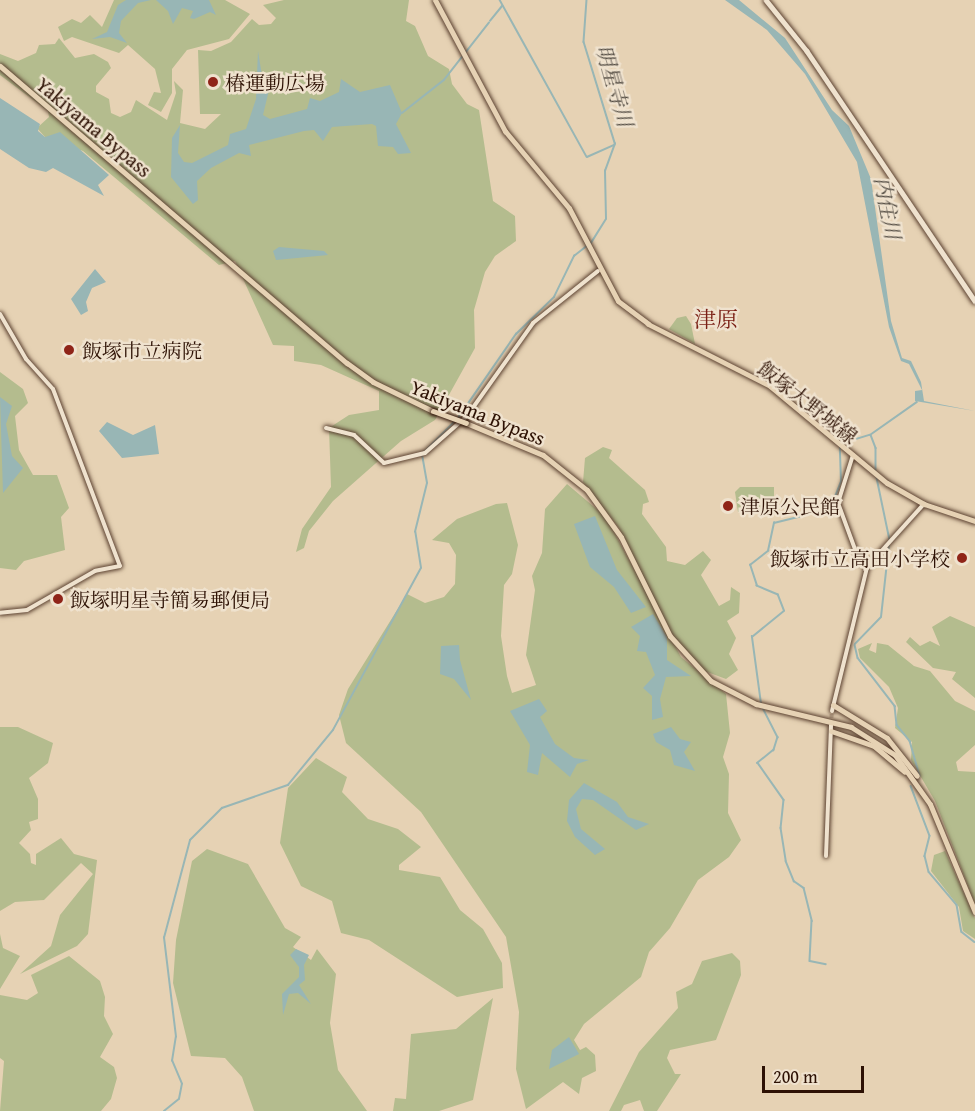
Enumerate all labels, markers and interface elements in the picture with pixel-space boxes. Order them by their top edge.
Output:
water label: 明星寺川 [590,42,638,130]
place label: 椿運動広場 [225,70,325,94]
street label: Yakiyama Bypass [32,72,156,182]
marker: 椿運動広場 [206,75,220,89]
water label: 内住川 [869,175,905,241]
district label: 津原 [694,307,738,333]
place label: 飯塚市立病院 [82,338,202,362]
marker: 飯塚市立病院 [60,341,78,359]
street label: 飯塚大野城線 [753,356,863,448]
street label: Yakiyama Bypass [407,374,549,450]
place label: 津原公民館 [740,494,840,518]
marker: 津原公民館 [721,499,735,513]
place label: 飯塚市立高田小学校 [770,546,950,570]
marker: 飯塚市立高田小学校 [955,551,969,565]
place label: 飯塚明星寺簡易郵便局 [70,587,270,611]
marker: 飯塚明星寺簡易郵便局 [51,592,65,606]
scale bar [765,1054,867,1092]
text: 200 m [773,1063,818,1090]

